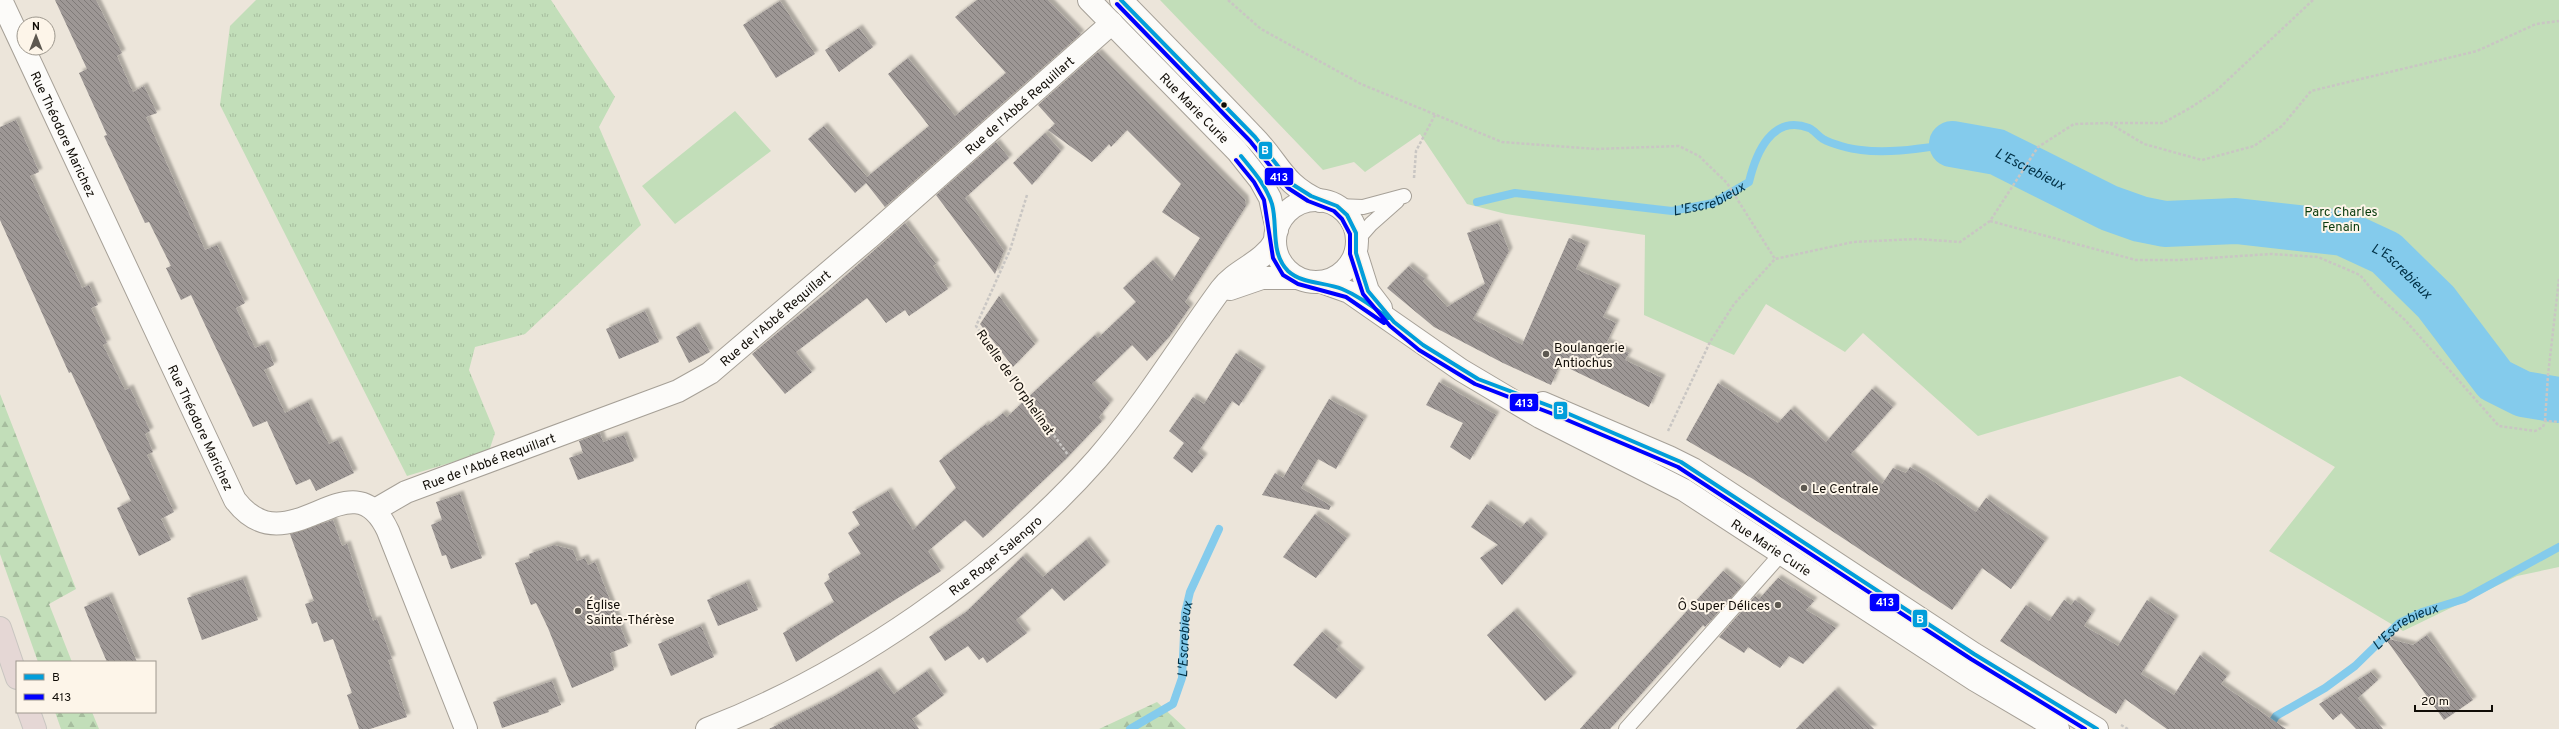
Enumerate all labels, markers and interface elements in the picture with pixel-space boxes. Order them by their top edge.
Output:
north arrow [16,16,56,56]
text: N [32,20,40,34]
street label: Rue de l'Abbé Requillart [963,54,1079,159]
street label: Rue Théodore Marichez [26,69,98,200]
street label: Rue Marie Curie [1155,71,1231,148]
unlabelled marker [1219,100,1229,110]
line badge: B [1258,141,1273,160]
text: B [1261,144,1269,158]
water label: L'Escrebieux [1992,145,2069,195]
line badge: 413 [1264,167,1294,186]
text: 413 [1270,171,1288,185]
water label: L'Escrebieux [1671,179,1749,221]
park label: Parc Charles Fenain [2304,205,2378,236]
water label: L'Escrebieux [2368,240,2436,304]
street label: Rue de l'Abbé Requillart [718,268,835,371]
street label: Ruelle de l'Orphelinat [972,327,1057,439]
place label: Boulangerie Antiochus [1554,341,1625,372]
marker: Boulangerie Antiochus [1541,349,1551,359]
street label: Rue Théodore Marichez [163,363,236,494]
line badge: 413 [1509,393,1539,412]
text: 413 [1515,397,1533,411]
line badge: B [1553,401,1568,420]
text: B [1556,404,1564,418]
street label: Rue de l'Abbé Requillart [421,431,558,495]
place label: Le Centrale [1812,482,1878,498]
marker: Le Centrale [1799,483,1809,493]
street label: Rue Roger Salengro [947,513,1046,600]
street label: Rue Marie Curie [1727,517,1813,581]
line badge: 413 [1869,593,1900,612]
place label: Église Sainte-Thérèse [586,596,675,629]
text: 413 [1876,596,1894,610]
place label: Ô Super Délices [1677,597,1770,615]
water label: L'Escrebieux [1175,599,1198,678]
marker: Ô Super Délices [1773,600,1783,610]
water label: L'Escrebieux [2369,600,2441,654]
marker: Église Sainte-Thérèse [573,606,583,616]
line badge: B [1912,609,1928,628]
text: B [1916,613,1924,627]
legend [16,661,156,713]
text: B [52,670,60,686]
scale bar [2415,687,2492,713]
text: 413 [52,690,71,706]
text: 20 m [2421,694,2449,710]

